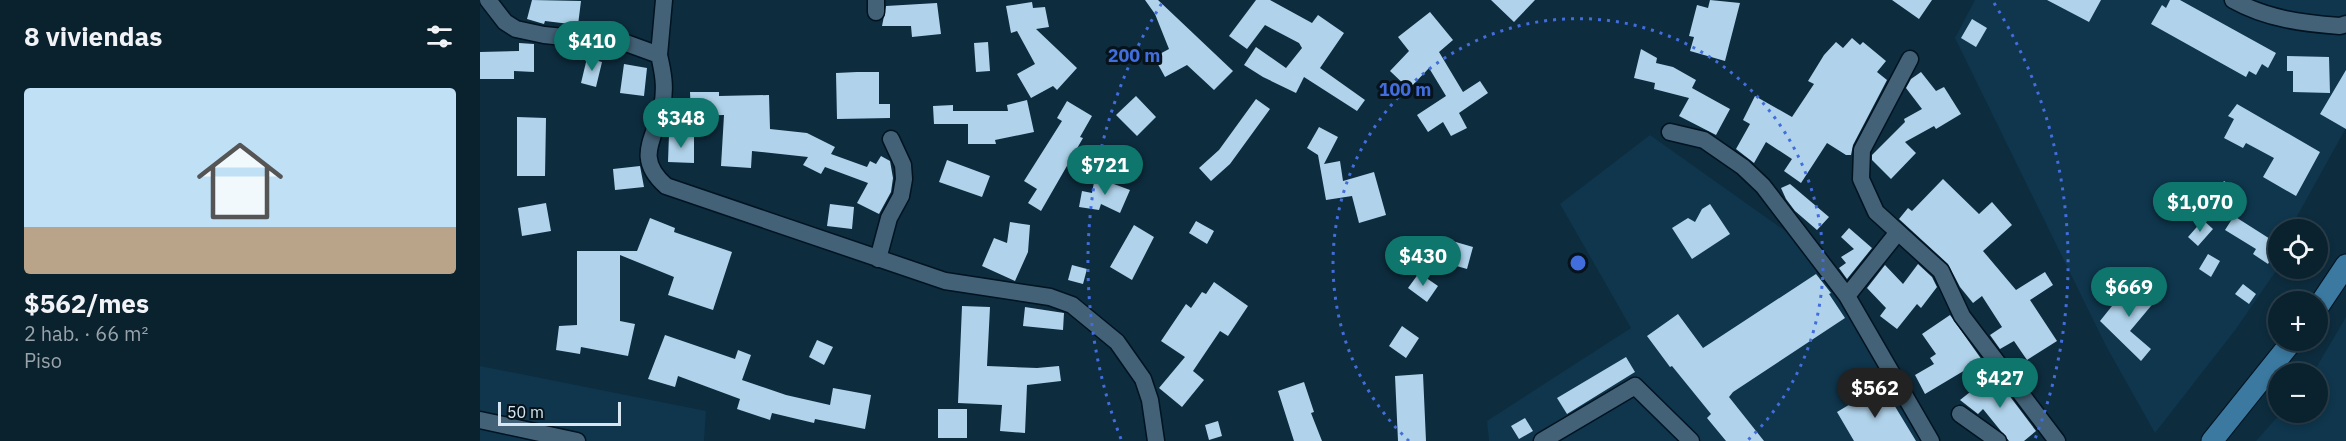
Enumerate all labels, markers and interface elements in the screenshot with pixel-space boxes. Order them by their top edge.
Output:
text: 8 viviendas [24,19,162,53]
icon: filters [423,20,456,53]
pin: $410 [556,21,628,72]
text: $410 [568,27,616,54]
text: 200 m [1108,44,1160,67]
text: 100 m [1379,78,1431,101]
pin: $348 [645,98,717,149]
text: $348 [657,104,705,131]
icon: home [186,127,294,235]
pin: $721 [1069,145,1141,196]
text: $721 [1081,151,1129,178]
pin: $1,070 [2151,182,2249,233]
text: $1,070 [2167,188,2233,215]
map controls [2268,219,2328,423]
button: locate [2268,219,2328,279]
pin: $430 [1387,236,1459,287]
text: $430 [1399,242,1447,269]
centre of rings [1568,253,1588,273]
pin: $669 [2093,267,2165,318]
text: $669 [2105,273,2153,300]
text: $562/mes [24,286,149,320]
button: + [2268,291,2328,351]
text: 2 hab. · 66 m² [24,320,148,347]
text: Piso [24,347,62,374]
pin: $427 [1964,358,2036,409]
button: − [2268,363,2328,423]
text: $427 [1976,364,2024,391]
pin: $562 [1839,368,1911,419]
text: $562 [1851,374,1899,401]
scale bar [498,399,621,426]
text: 50 m [507,402,544,422]

